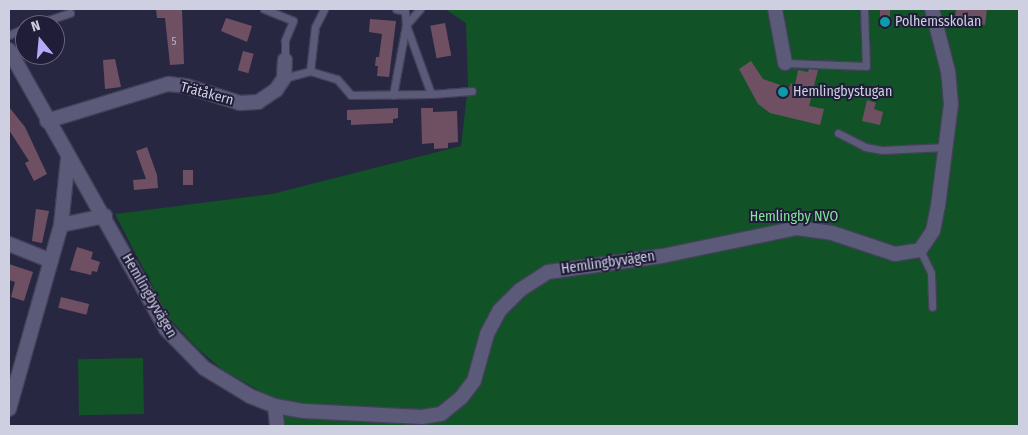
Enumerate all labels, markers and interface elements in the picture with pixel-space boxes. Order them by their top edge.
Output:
place label: Polhemsskolan [895,14,981,30]
north arrow [15,15,65,65]
marker: Polhemsskolan [879,16,891,28]
text: N [29,17,42,35]
house number: 5 [171,35,177,49]
street label: Trätåkern [179,79,235,109]
place label: Hemlingbystugan [793,84,892,100]
marker: Hemlingbystugan [777,86,789,98]
park label: Hemlingby NVO [750,209,838,225]
street label: Hemlingbyvägen [560,248,656,278]
street label: Hemlingbyvägen [118,251,180,341]

